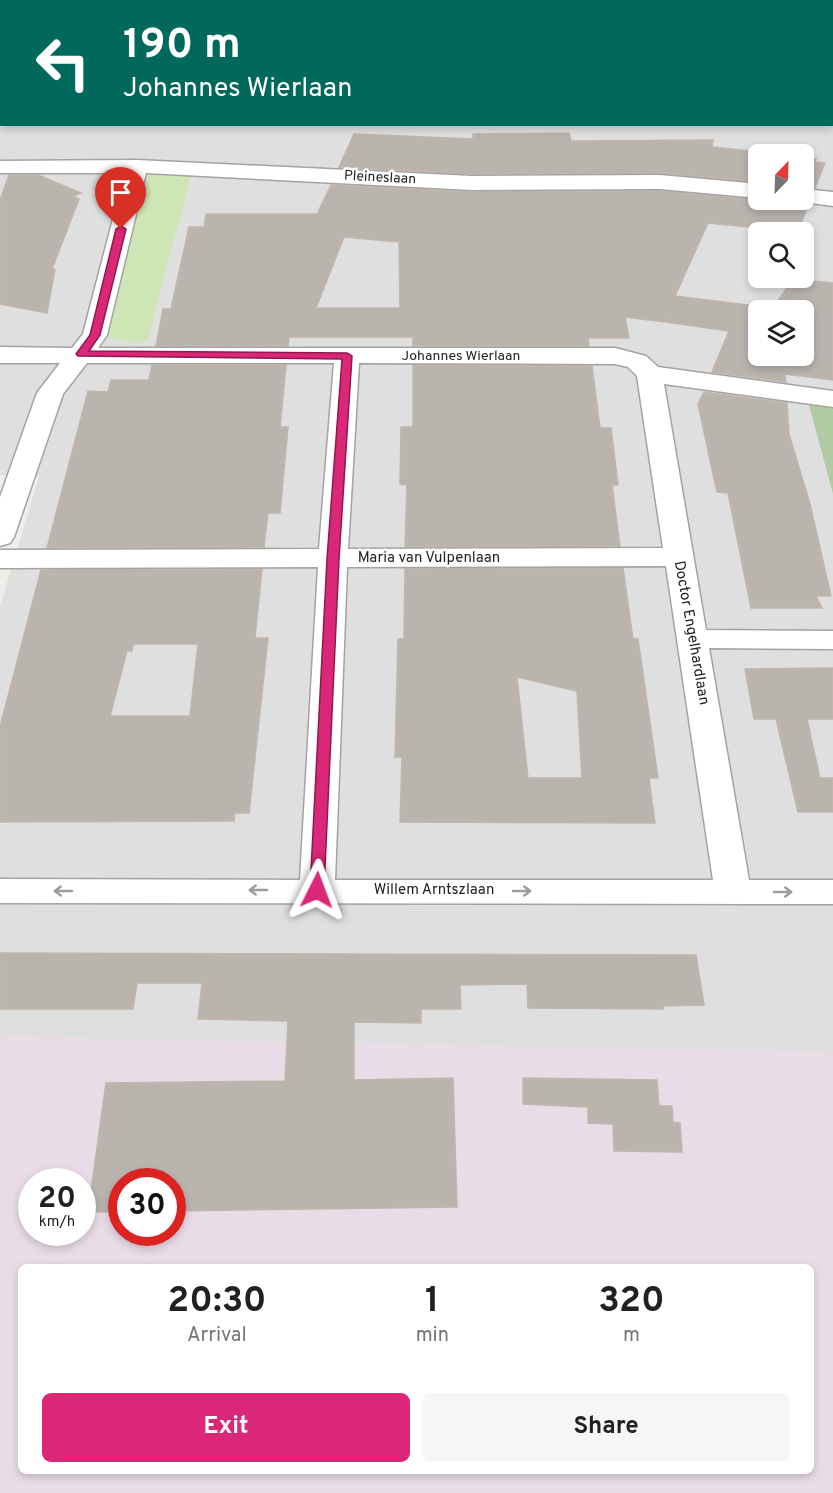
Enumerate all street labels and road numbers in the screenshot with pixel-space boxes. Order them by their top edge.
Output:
street label: Pleineslaan [344,168,416,188]
street label: Johannes Wierlaan [402,348,520,365]
street label: Maria van Vulpenlaan [358,549,500,568]
street label: Doctor Engelhardlaan [669,559,713,707]
street label: Willem Arntszlaan [374,881,494,900]

